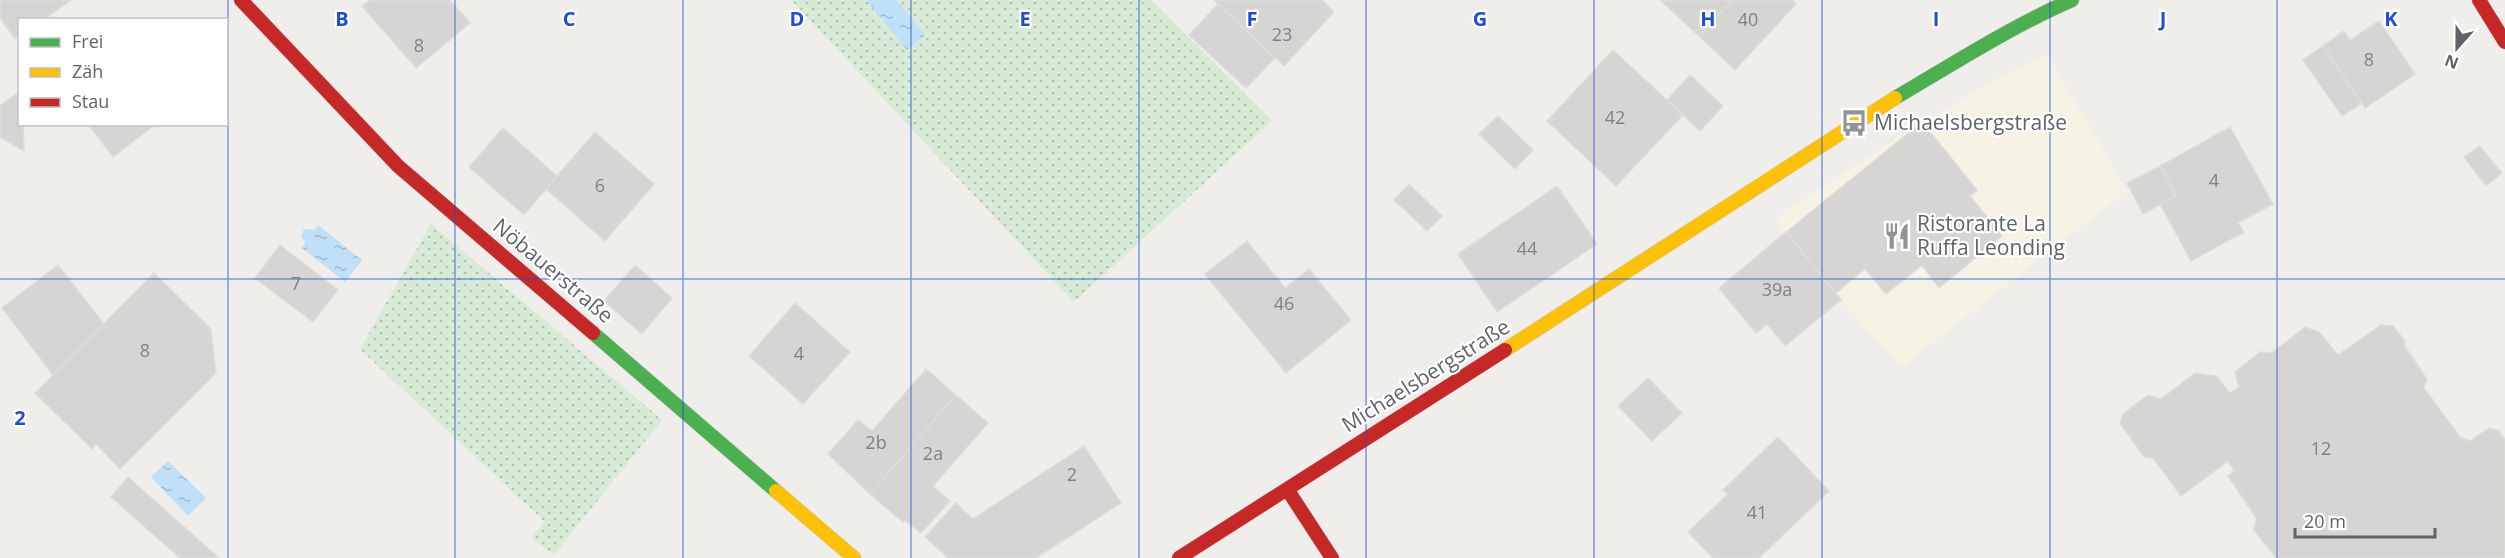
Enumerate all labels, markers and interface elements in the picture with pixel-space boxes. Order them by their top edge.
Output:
text: B [335,5,349,32]
text: C [563,5,576,32]
text: D [790,5,804,32]
text: E [1019,5,1031,32]
text: F [1247,5,1257,32]
text: G [1473,5,1487,32]
text: H [1700,5,1716,32]
text: I [1933,5,1939,32]
text: J [2158,5,2166,32]
text: K [2384,5,2398,32]
house number: 40 [1738,7,1758,31]
legend [18,18,228,126]
north arrow [2427,18,2487,78]
house number: 23 [1272,22,1292,46]
text: Frei [72,29,103,53]
house number: 8 [414,33,424,57]
house number: 8 [2364,47,2374,71]
text: N [2442,49,2462,75]
text: Zäh [72,59,103,83]
text: Stau [72,89,109,113]
house number: 42 [1605,105,1625,129]
bus stop icon: Michaelsbergstraße [1839,108,1869,138]
place label: Michaelsbergstraße [1874,108,2067,136]
house number: 4 [2209,168,2219,192]
house number: 6 [595,173,605,197]
place label: Ristorante La Ruffa Leonding [1917,209,2065,261]
street label: Nöbauerstraße [488,212,620,329]
restaurant icon: Ristorante La Ruffa Leonding [1882,221,1912,251]
house number: 44 [1517,236,1537,260]
house number: 7 [291,271,301,295]
house number: 39a [1762,277,1792,301]
house number: 46 [1274,291,1294,315]
street label: Michaelsbergstraße [1336,312,1515,438]
house number: 8 [140,338,150,362]
house number: 4 [794,341,804,365]
text: 2 [14,404,26,431]
house number: 2b [865,430,887,454]
house number: 12 [2311,436,2331,460]
house number: 2a [923,441,943,465]
house number: 2 [1067,462,1077,486]
house number: 41 [1747,500,1767,524]
scale bar [2295,501,2434,539]
text: 20 m [2304,509,2346,533]

